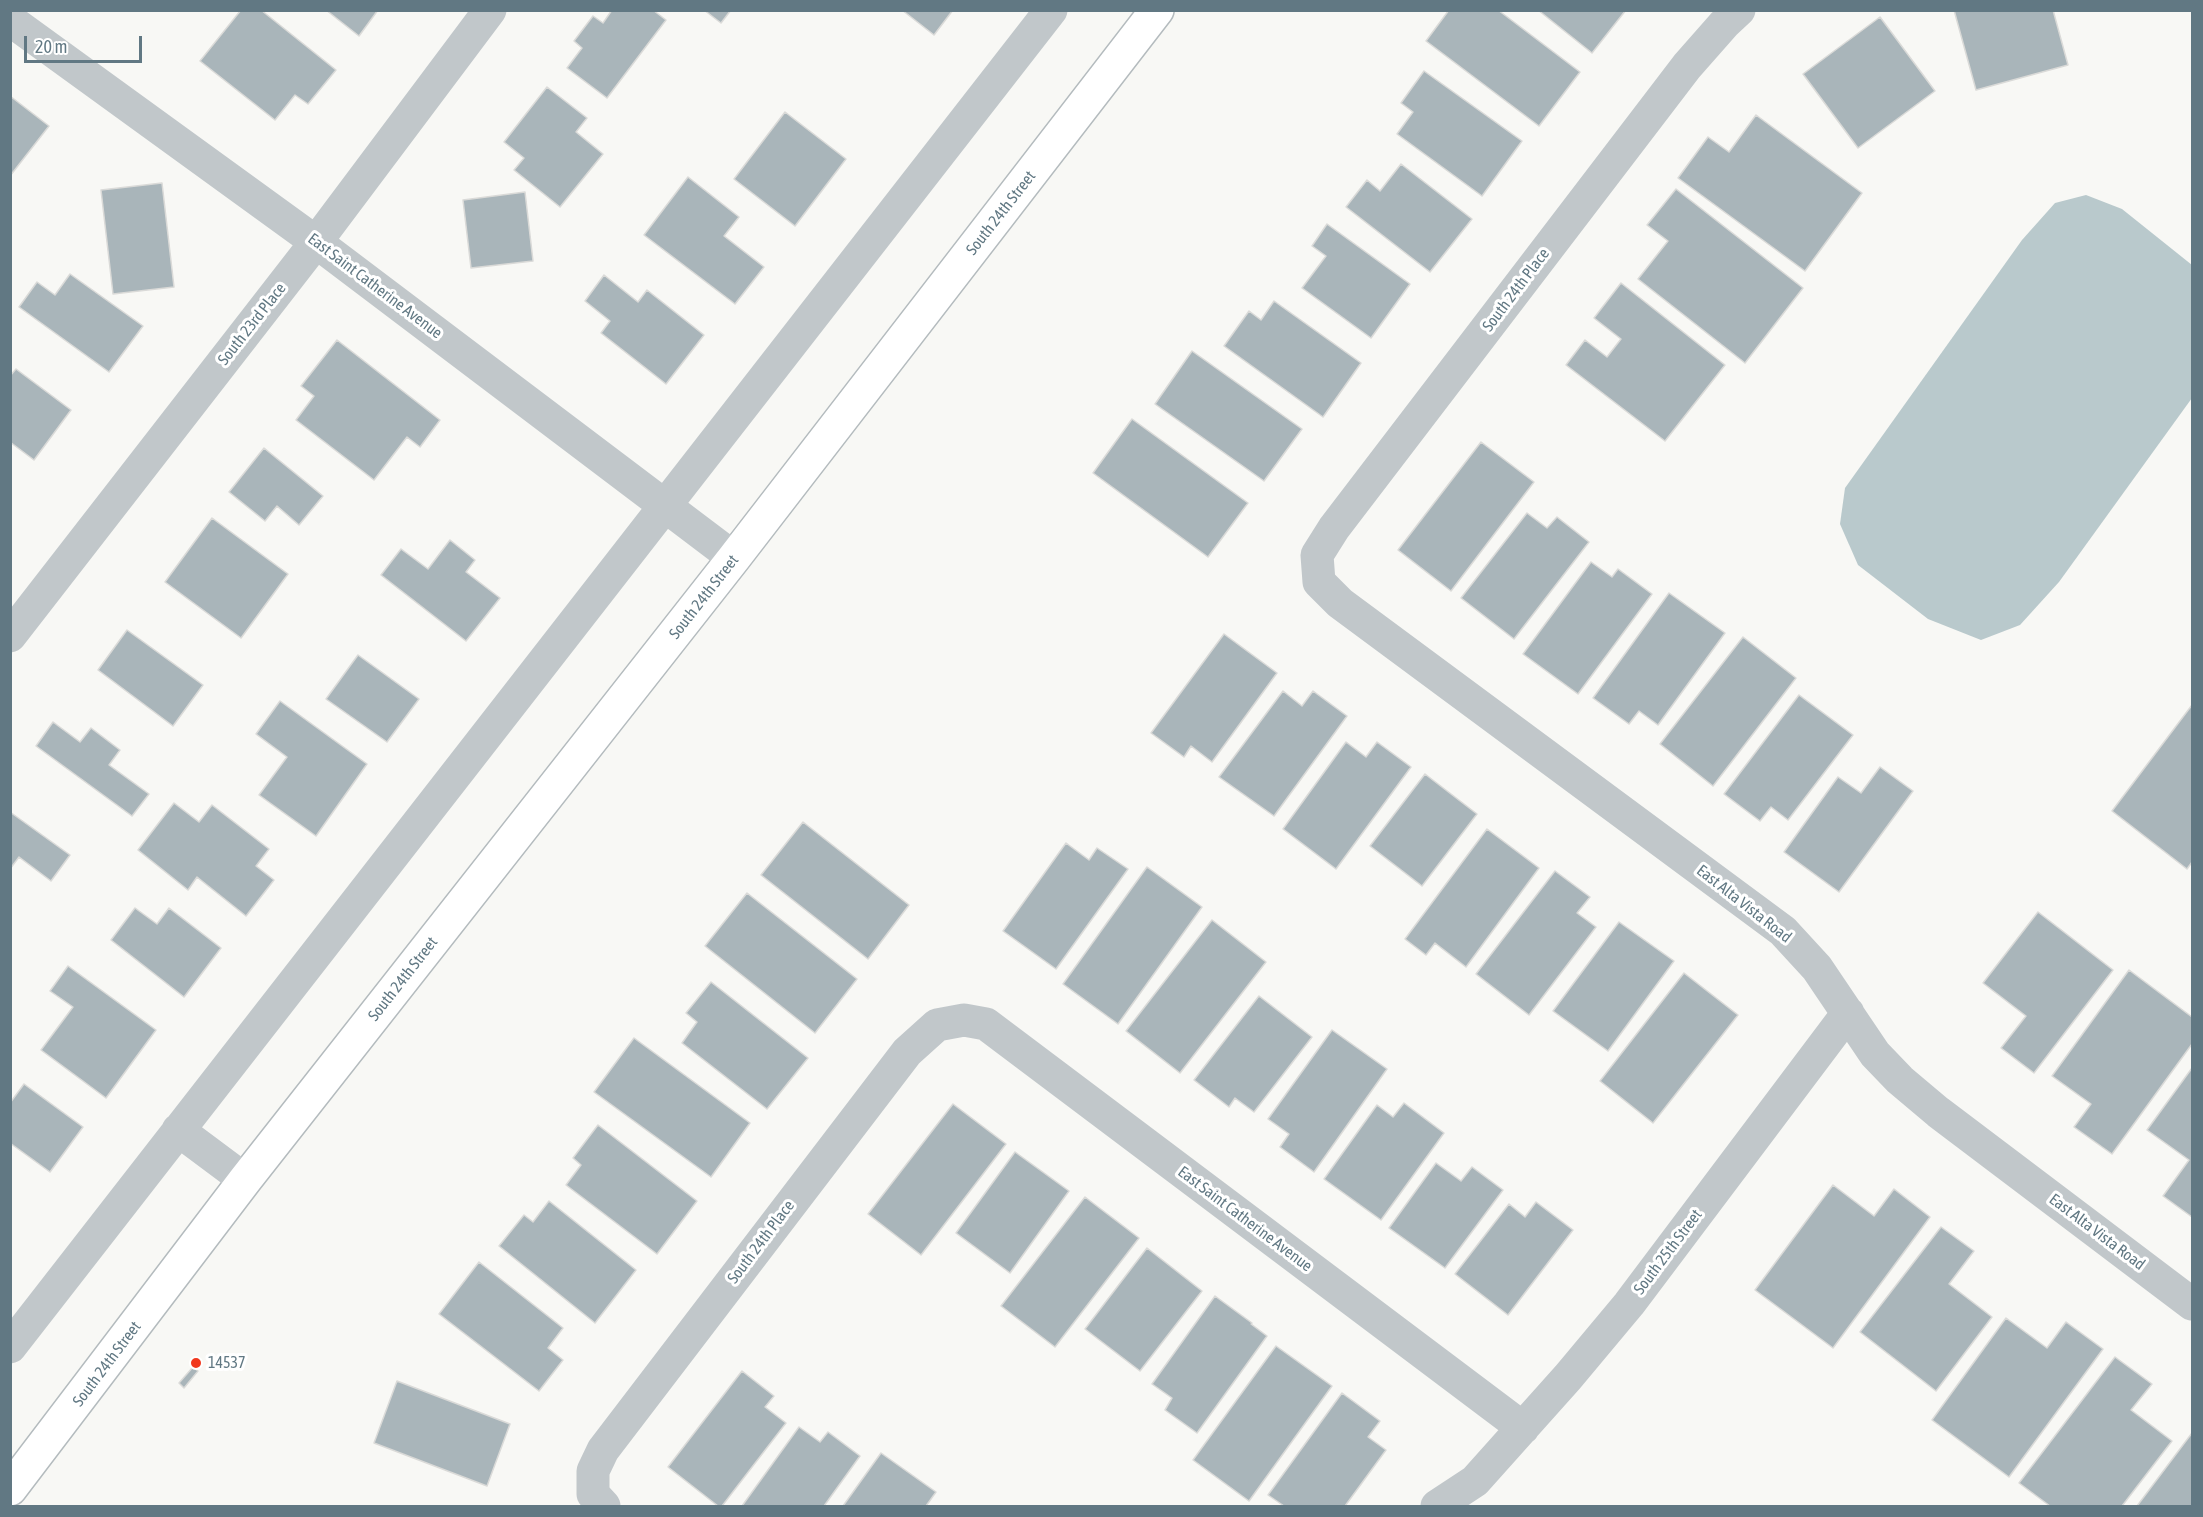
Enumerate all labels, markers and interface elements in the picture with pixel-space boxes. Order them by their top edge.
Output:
scale bar [27,24,146,62]
text: 20 m [35,36,67,57]
street label: South 24th Street [962,167,1040,259]
street label: East Saint Catherine Avenue [304,229,446,343]
street label: South 24th Place [1479,245,1553,335]
street label: South 23rd Place [214,279,290,369]
street label: South 24th Street [665,551,743,643]
street label: East Alta Vista Road [1693,861,1795,947]
street label: South 24th Street [364,933,442,1025]
street label: East Saint Catherine Avenue [1174,1162,1316,1276]
street label: East Alta Vista Road [2045,1190,2149,1274]
street label: South 24th Place [724,1197,798,1287]
street label: South 25th Street [1630,1206,1706,1298]
street label: South 24th Street [69,1318,145,1410]
place label: 14537 [208,1353,246,1373]
marker: 14537 [189,1356,203,1370]

